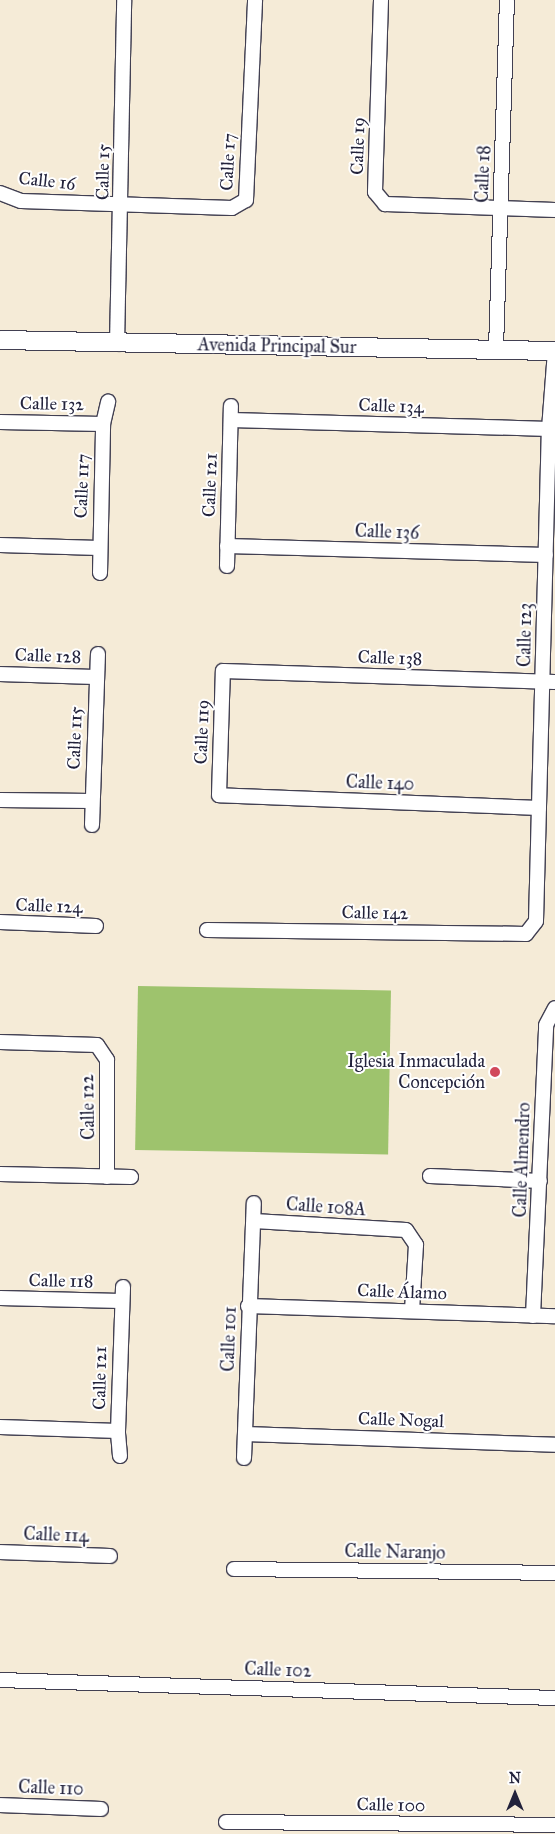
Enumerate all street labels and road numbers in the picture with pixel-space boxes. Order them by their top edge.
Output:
street label: Calle 19 [346,117,370,175]
street label: Calle 17 [216,133,240,191]
street label: Calle 15 [92,144,114,200]
street label: Calle 18 [471,145,495,203]
street label: Calle 16 [17,167,77,195]
street label: Avenida Principal Sur [197,334,357,358]
street label: Calle 132 [20,393,84,415]
street label: Calle 134 [358,394,424,418]
street label: Calle 117 [70,453,94,519]
street label: Calle 121 [198,453,222,517]
street label: Calle 136 [354,520,420,544]
street label: Calle 123 [514,603,536,667]
street label: Calle 128 [14,644,82,668]
street label: Calle 138 [357,646,423,670]
street label: Calle 119 [190,699,214,765]
street label: Calle 115 [63,706,87,770]
street label: Calle 140 [345,771,415,795]
street label: Calle 124 [15,894,83,918]
street label: Calle 142 [341,902,409,924]
street label: Calle 122 [77,1074,99,1140]
street label: Calle Almendro [509,1102,535,1218]
street label: Calle 108A [285,1193,367,1221]
street label: Calle 118 [28,1270,94,1292]
street label: Calle Álamo [357,1280,447,1304]
street label: Calle 101 [217,1306,241,1372]
street label: Calle 121 [89,1346,111,1410]
street label: Calle Nogal [358,1408,444,1432]
street label: Calle 114 [23,1523,89,1547]
street label: Calle Naranjo [344,1540,446,1564]
street label: Calle 102 [244,1658,312,1682]
street label: Calle 110 [18,1776,84,1800]
street label: Calle 100 [356,1794,426,1816]

